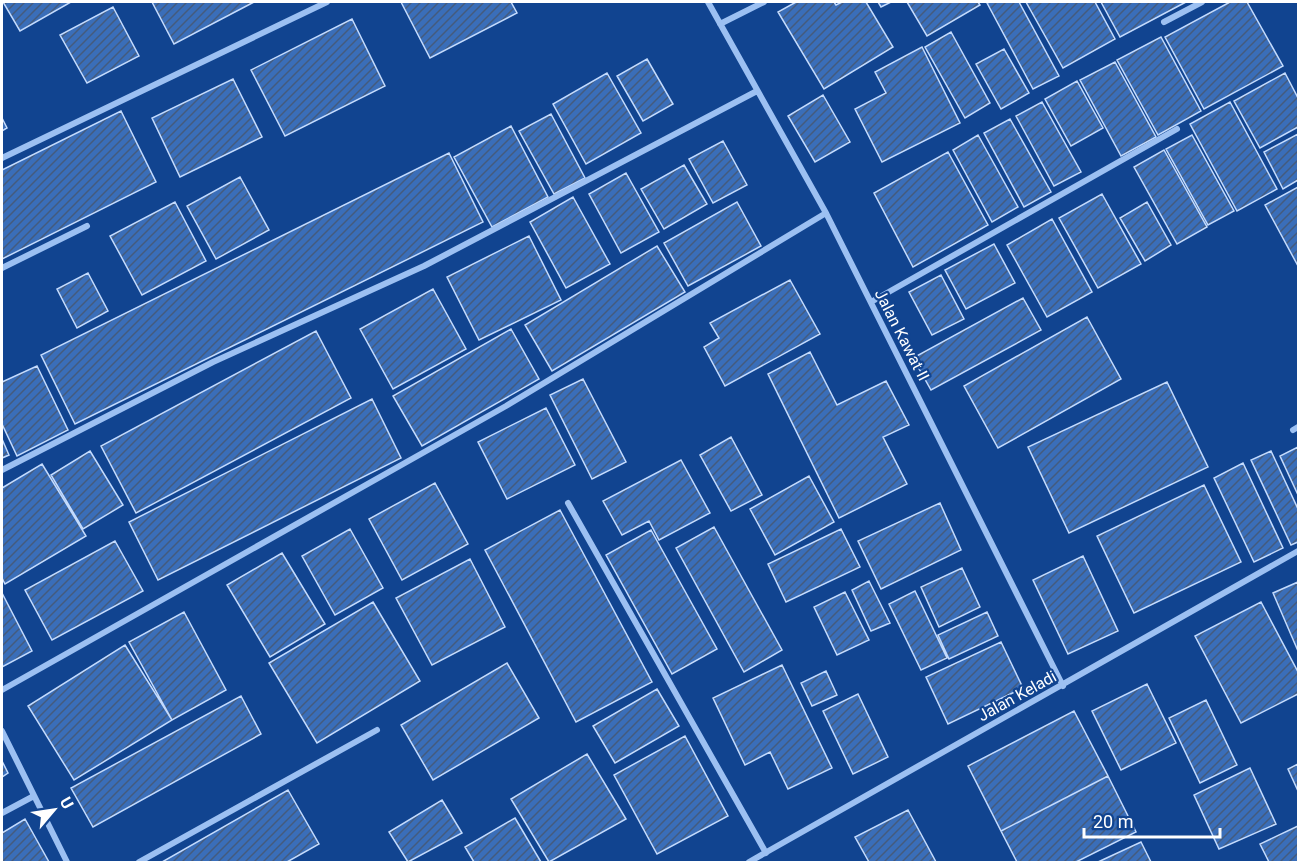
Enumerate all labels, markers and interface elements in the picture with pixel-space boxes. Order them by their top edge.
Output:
street label: Jalan Kawat II [871,286,933,384]
street label: Jalan Keladi [974,667,1060,725]
north arrow [24,780,84,840]
text: U [56,794,78,812]
scale bar [1084,801,1220,839]
text: 20 m [1093,811,1133,832]

